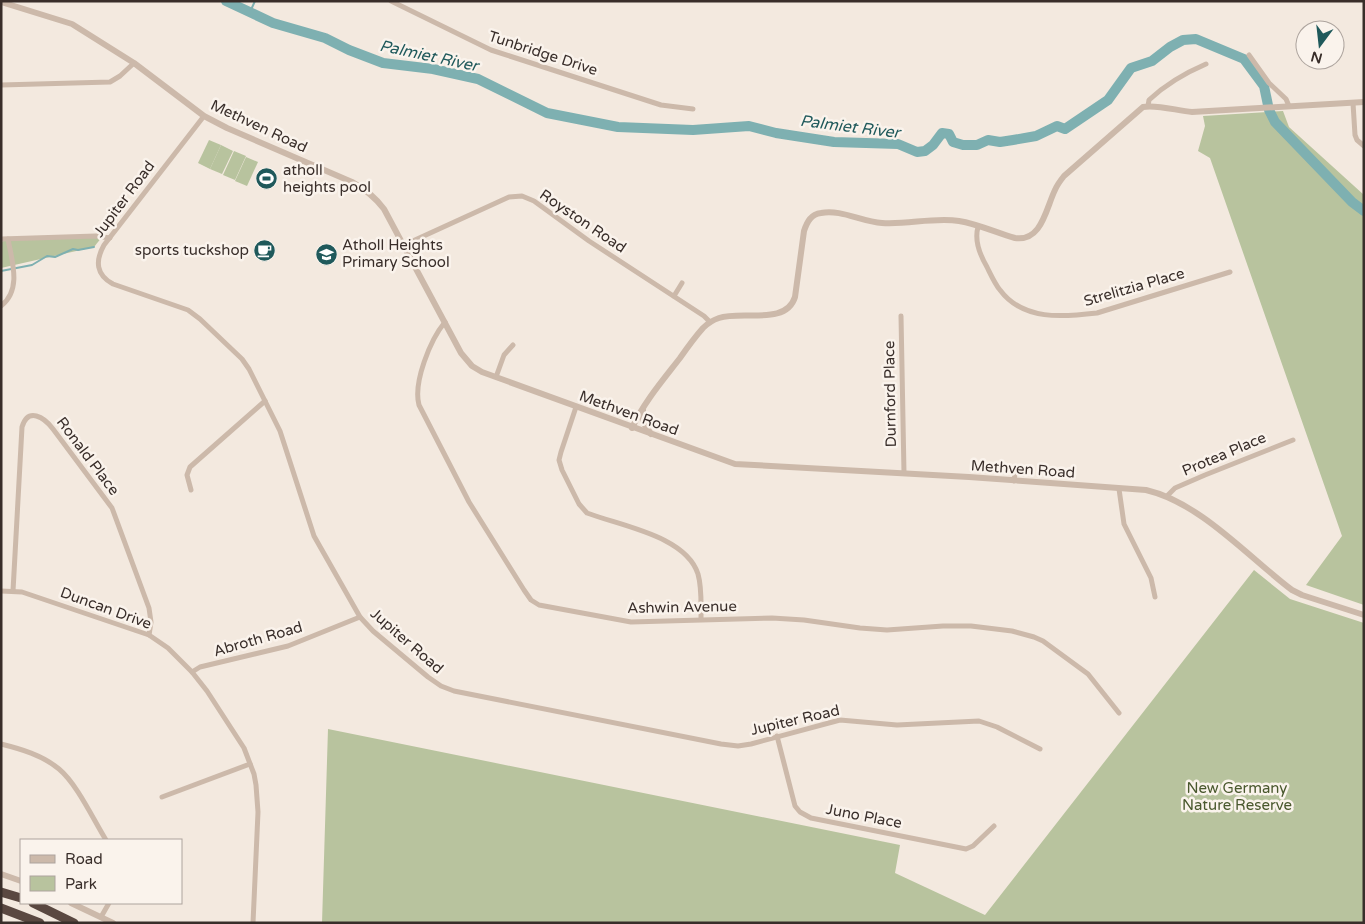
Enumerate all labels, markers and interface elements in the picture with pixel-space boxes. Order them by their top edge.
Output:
north arrow [1295,20,1345,70]
street label: Tunbridge Drive [486,27,600,79]
water label: Palmiet River [378,36,482,77]
text: N [1309,47,1324,67]
street label: Methven Road [208,96,310,156]
water label: Palmiet River [799,111,903,143]
street label: Jupiter Road [89,157,159,241]
place label: atholl heights pool [283,161,371,196]
sports icon: atholl heights pool [255,167,279,191]
street label: Royston Road [536,185,630,257]
place label: Atholl Heights Primary School [342,236,450,271]
cafe icon: sports tuckshop [253,238,277,262]
place label: sports tuckshop [135,241,249,259]
school or university icon: Atholl Heights Primary School [314,242,338,266]
street label: Strelitzia Place [1082,264,1186,310]
street label: Durnford Place [880,340,900,448]
street label: Methven Road [577,387,681,439]
street label: Ronald Place [53,413,123,499]
street label: Protea Place [1179,428,1269,480]
street label: Methven Road [970,456,1076,482]
street label: Duncan Drive [58,583,154,633]
street label: Ashwin Avenue [627,597,737,617]
street label: Jupiter Road [367,604,447,678]
street label: Abroth Road [211,618,305,660]
street label: Jupiter Road [749,701,841,739]
park label: New Germany Nature Reserve [1182,779,1292,814]
street label: Juno Place [825,800,903,832]
legend [20,839,182,904]
text: Road [65,850,103,868]
text: Park [65,875,97,893]

